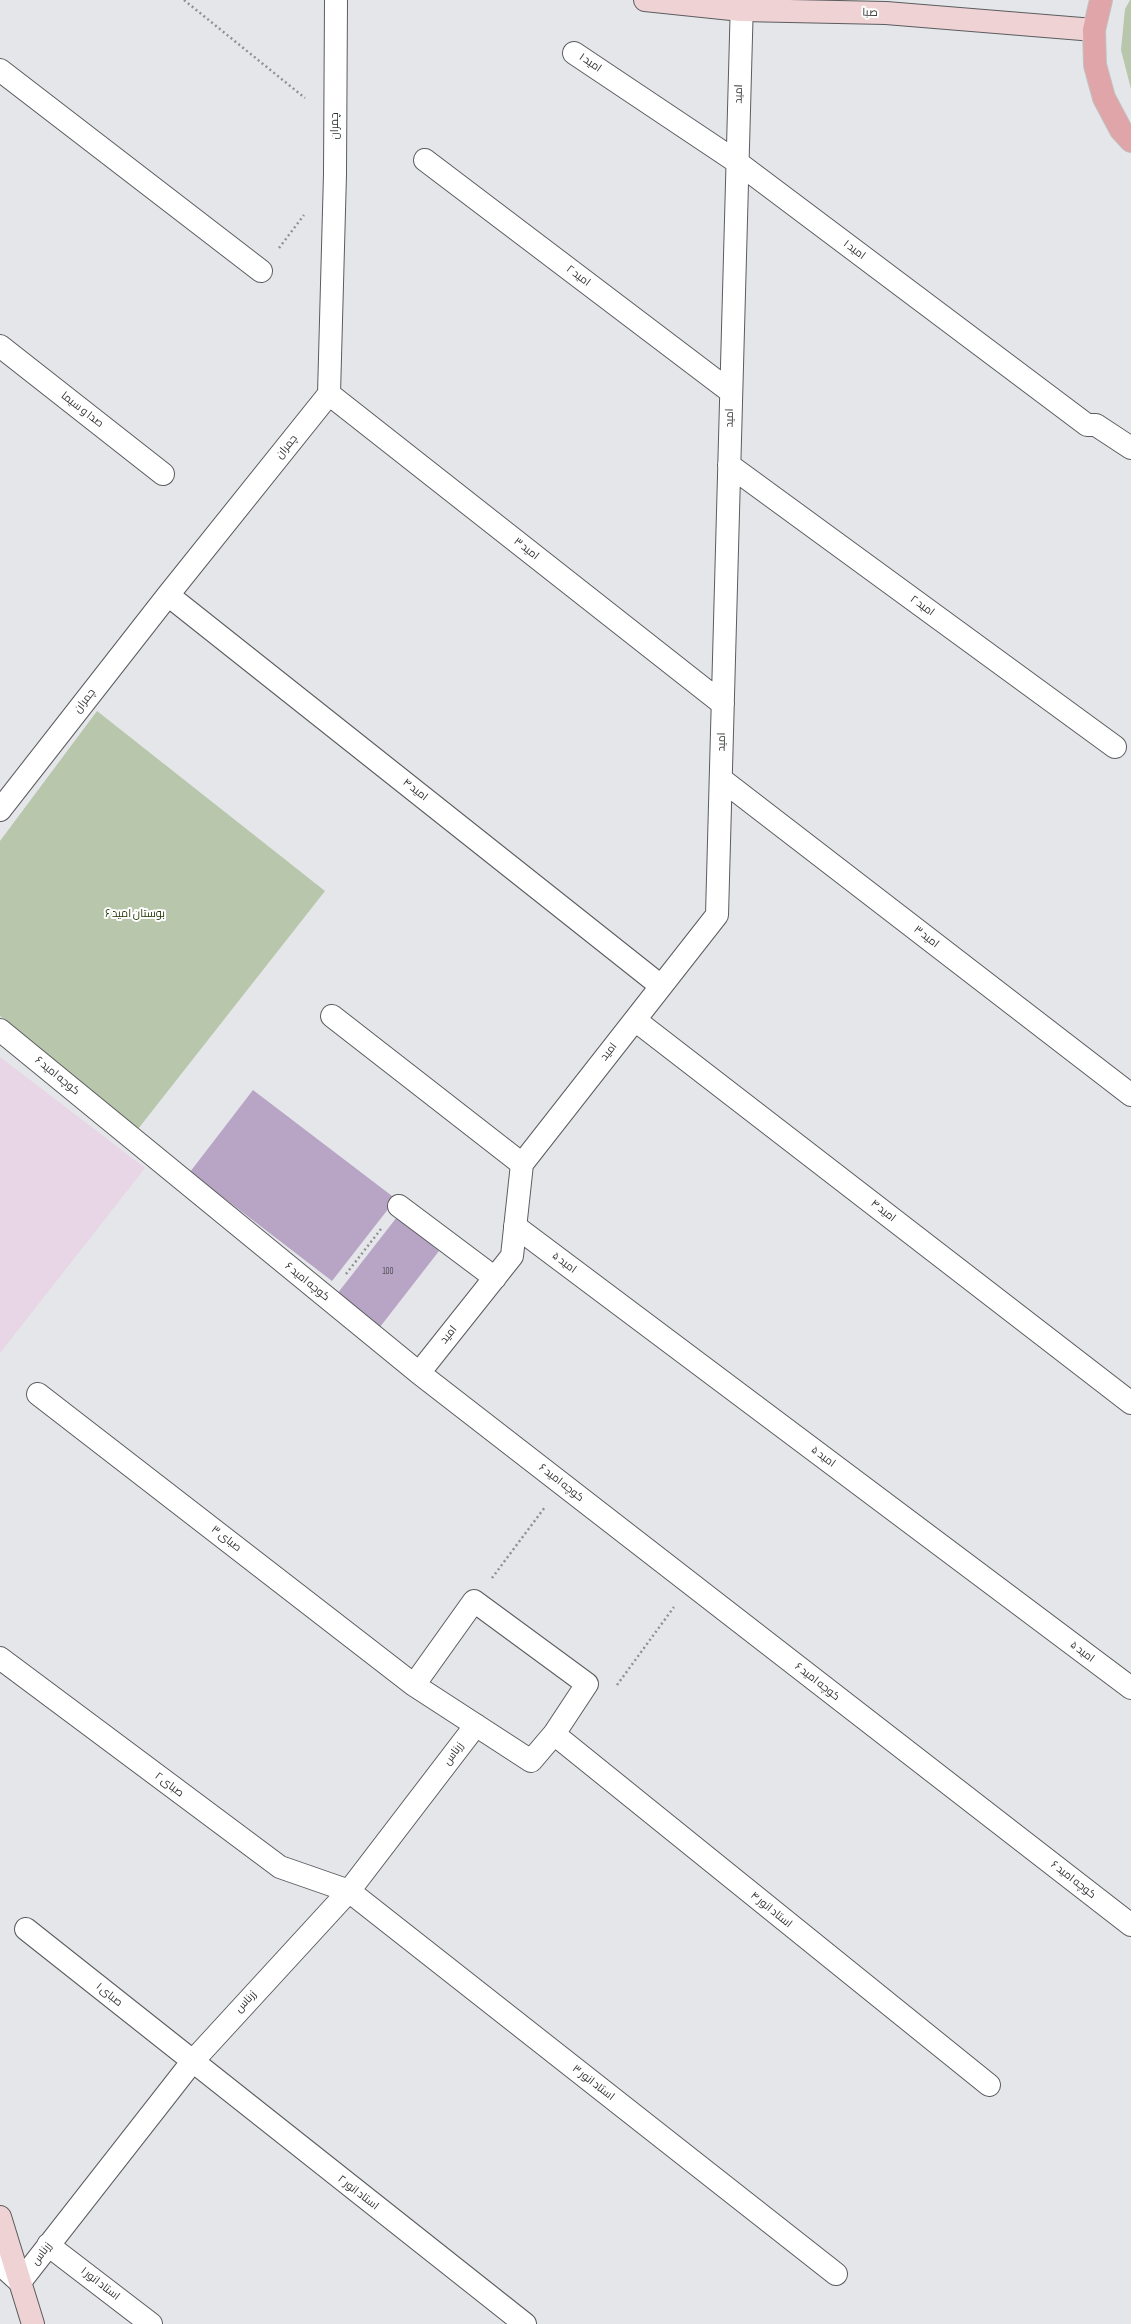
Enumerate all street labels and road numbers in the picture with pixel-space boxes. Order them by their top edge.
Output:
street label: صبا [862,6,878,20]
street label: امید ۱ [576,51,604,75]
street label: امید [732,84,746,104]
street label: چمران [328,112,342,140]
street label: امید ۱ [840,237,868,263]
street label: امید ۲ [563,263,593,289]
street label: صدا و سیما [58,389,106,431]
street label: امید [723,408,737,428]
street label: چمران [273,432,301,462]
street label: امید ۳ [511,535,541,563]
street label: امید ۲ [907,593,937,619]
street label: چمران [71,686,99,716]
street label: امید [715,732,729,752]
street label: امید ۴ [400,776,430,804]
street label: امید ۳ [911,923,941,951]
street label: امید [598,1040,620,1064]
street label: کوچه امید ۶ [32,1054,82,1098]
street label: امید ۴ [868,1197,898,1225]
street label: امید ۵ [549,1250,579,1276]
street label: کوچه امید ۶ [282,1260,332,1304]
street label: امید [438,1323,460,1347]
street label: امید ۵ [808,1444,838,1470]
street label: کوچه امید ۶ [536,1461,586,1505]
street label: صبای ۳ [208,1523,244,1555]
street label: امید ۵ [1067,1639,1097,1665]
street label: کوچه امید ۶ [792,1660,842,1704]
street label: زرناس [441,1740,467,1768]
street label: صبای ۲ [152,1770,186,1800]
street label: کوچه امید ۶ [1048,1858,1098,1902]
street label: استاد انور ۴ [747,1889,795,1931]
street label: صبای ۱ [93,1980,125,2010]
street label: زرناس [233,1988,259,2016]
street label: استاد انور ۳ [569,2062,617,2104]
street label: استاد انور ۲ [335,2173,381,2213]
street label: زرناس [29,2240,55,2268]
street label: استاد انور ۱ [78,2265,122,2303]

